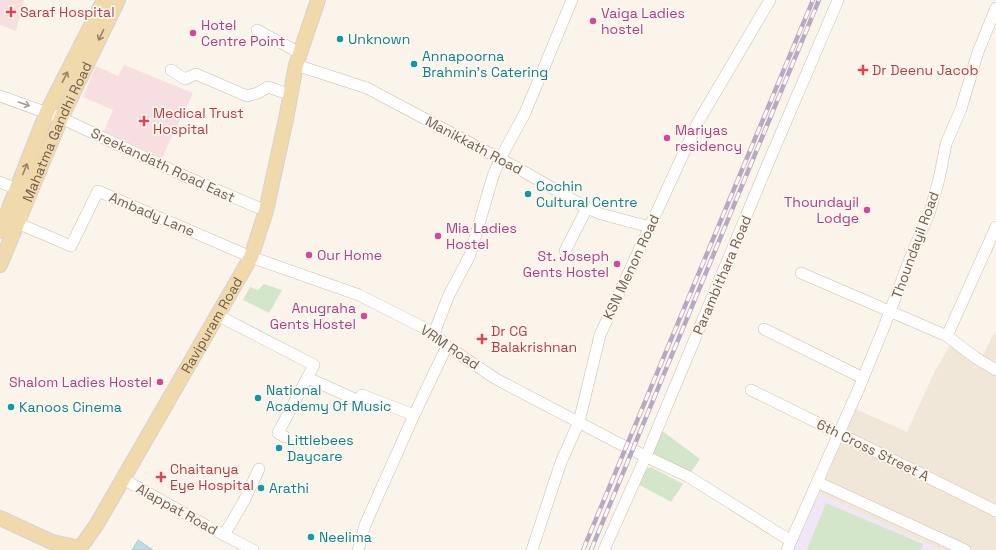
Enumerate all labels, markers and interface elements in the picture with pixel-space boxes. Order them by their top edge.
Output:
place label: Saraf Hospital [20,3,115,21]
place label: Vaiga Ladies hostel [601,4,685,38]
marker: Saraf Hospital [5,6,17,18]
place label: Hotel Centre Point [201,16,285,50]
marker: Vaiga Ladies hostel [588,16,598,26]
marker: Hotel Centre Point [188,28,198,38]
one-way arrow [97,29,104,41]
place label: Unknown [348,30,410,48]
marker: Unknown [335,34,345,44]
place label: Annapoorna Brahmin's Catering [422,47,548,81]
street label: Mahatma Gandhi Road [18,59,96,205]
marker: Annapoorna Brahmin's Catering [409,59,419,69]
place label: Dr Deenu Jacob [872,61,979,79]
marker: Dr Deenu Jacob [857,64,869,76]
one-way arrow [62,71,69,83]
one-way arrow [17,101,30,108]
place label: Medical Trust Hospital [153,104,244,138]
street label: Manikkath Road [422,112,526,178]
marker: Medical Trust Hospital [138,115,150,127]
place label: Mariyas residency [675,121,742,155]
street label: Sreekandath Road East [88,124,238,206]
marker: Mariyas residency [662,133,672,143]
one-way arrow [21,164,29,176]
place label: Cochin Cultural Centre [536,177,638,211]
street label: Ambady Lane [106,188,198,240]
marker: Cochin Cultural Centre [523,189,533,199]
street label: Thoundayil Road [887,189,943,301]
place label: Thoundayil Lodge [784,193,859,227]
marker: Thoundayil Lodge [862,205,872,215]
street label: KSN Menon Road [599,211,663,323]
street label: Parambithara Road [689,213,755,337]
place label: Mia Ladies Hostel [446,219,517,253]
marker: Mia Ladies Hostel [433,231,443,241]
place label: Our Home [317,246,382,264]
place label: St. Joseph Gents Hostel [523,247,609,281]
marker: Our Home [304,250,314,260]
marker: St. Joseph Gents Hostel [612,259,622,269]
street label: Ravipuram Road [177,274,247,376]
place label: Anugraha Gents Hostel [270,299,356,333]
marker: Anugraha Gents Hostel [359,311,369,321]
street label: VRM Road [417,321,483,373]
place label: Dr CG Balakrishnan [491,322,577,356]
marker: Dr CG Balakrishnan [476,333,488,345]
place label: Shalom Ladies Hostel [9,373,152,391]
marker: Shalom Ladies Hostel [155,377,165,387]
place label: National Academy Of Music [266,381,391,415]
marker: National Academy Of Music [253,393,263,403]
place label: Kanoos Cinema [19,398,122,416]
marker: Kanoos Cinema [6,402,16,412]
street label: 6th Cross Street A [814,415,932,485]
place label: Littlebees Daycare [287,431,354,465]
marker: Littlebees Daycare [274,443,284,453]
place label: Chaitanya Eye Hospital [170,460,254,494]
marker: Chaitanya Eye Hospital [155,471,167,483]
street label: Alappat Road [133,479,221,539]
place label: Arathi [269,479,309,497]
marker: Arathi [256,483,266,493]
place label: Neelima [319,528,372,546]
marker: Neelima [306,532,316,542]

